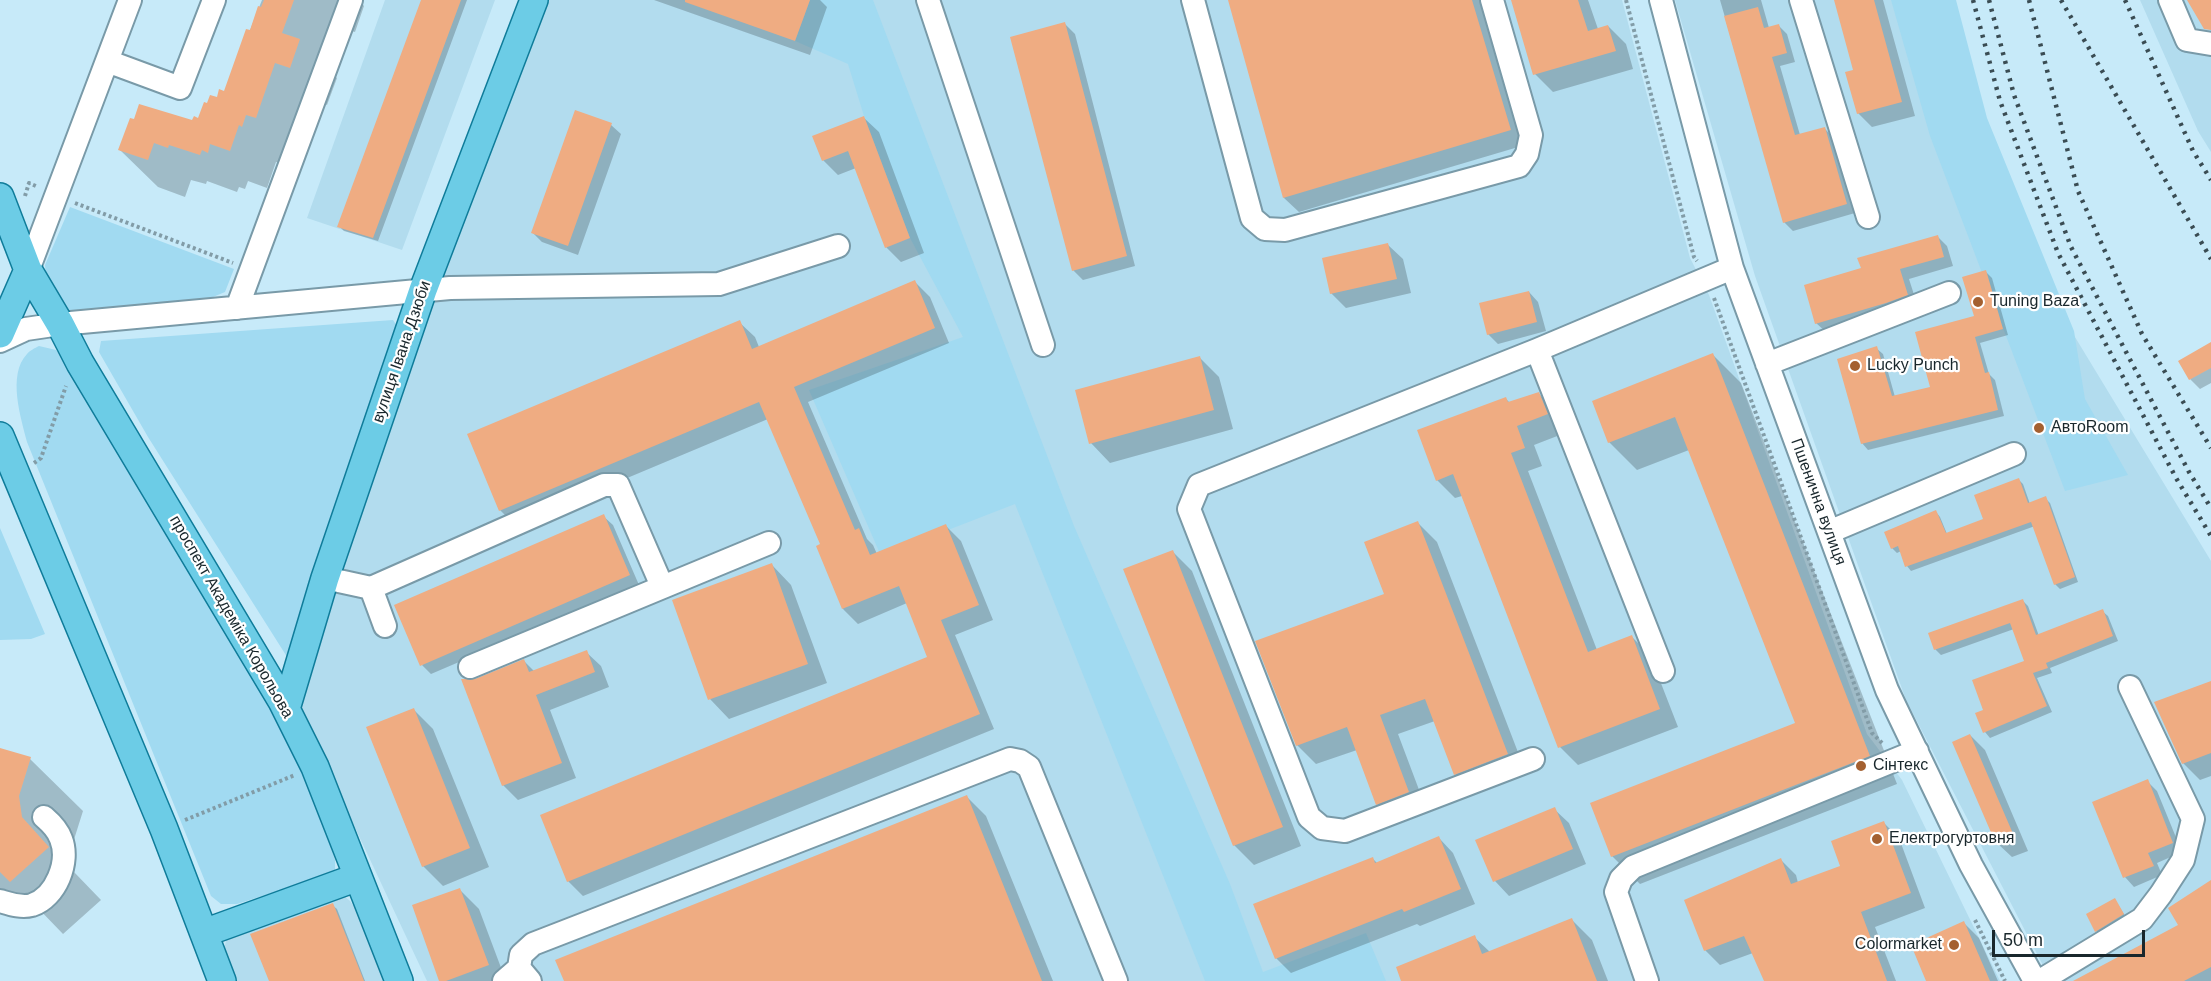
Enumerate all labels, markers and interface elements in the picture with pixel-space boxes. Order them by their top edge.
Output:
street label: вулиця Івана Дзюби [369,278,435,426]
place label: Tuning Baza [1990,292,2079,312]
marker: Tuning Baza [1971,295,1985,309]
place label: Lucky Punch [1867,356,1959,376]
marker: Lucky Punch [1848,359,1862,373]
place label: АвтоRoom [2051,418,2129,438]
marker: АвтоRoom [2032,421,2046,435]
street label: Пшенична вулиця [1786,436,1850,568]
street label: проспект Академіка Корольова [165,512,297,722]
place label: Сінтекс [1873,756,1928,776]
marker: Сінтекс [1854,759,1868,773]
place label: Електрогуртовня [1889,829,2014,849]
marker: Електрогуртовня [1870,832,1884,846]
scale bar [1995,918,2148,956]
text: 50 m [2003,930,2043,950]
place label: Colormarket [1855,935,1942,955]
marker: Colormarket [1947,938,1961,952]

